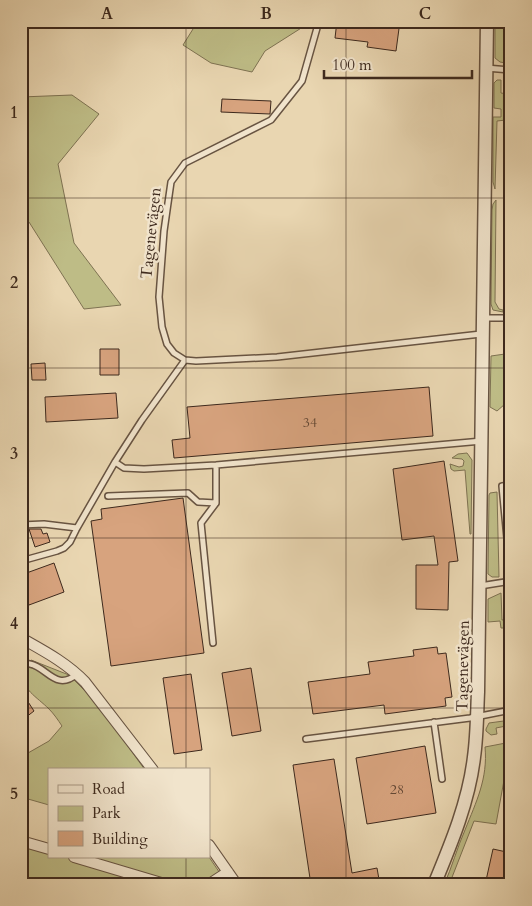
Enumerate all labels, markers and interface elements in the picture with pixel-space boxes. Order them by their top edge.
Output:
text: A [101,3,113,25]
text: B [260,3,272,25]
text: C [419,3,431,25]
scale bar [324,48,472,80]
text: 100 m [332,55,372,75]
text: 1 [10,102,18,124]
street label: Tagenevägen [135,186,167,280]
text: 2 [10,272,18,294]
house number: 34 [303,413,317,432]
text: 3 [10,443,18,465]
text: 4 [10,613,18,635]
street label: Tagenevägen [451,620,475,712]
legend [48,768,210,858]
text: Road [92,779,125,799]
house number: 28 [390,780,404,799]
text: 5 [10,783,18,805]
text: Park [92,803,121,823]
text: Building [92,829,148,849]

